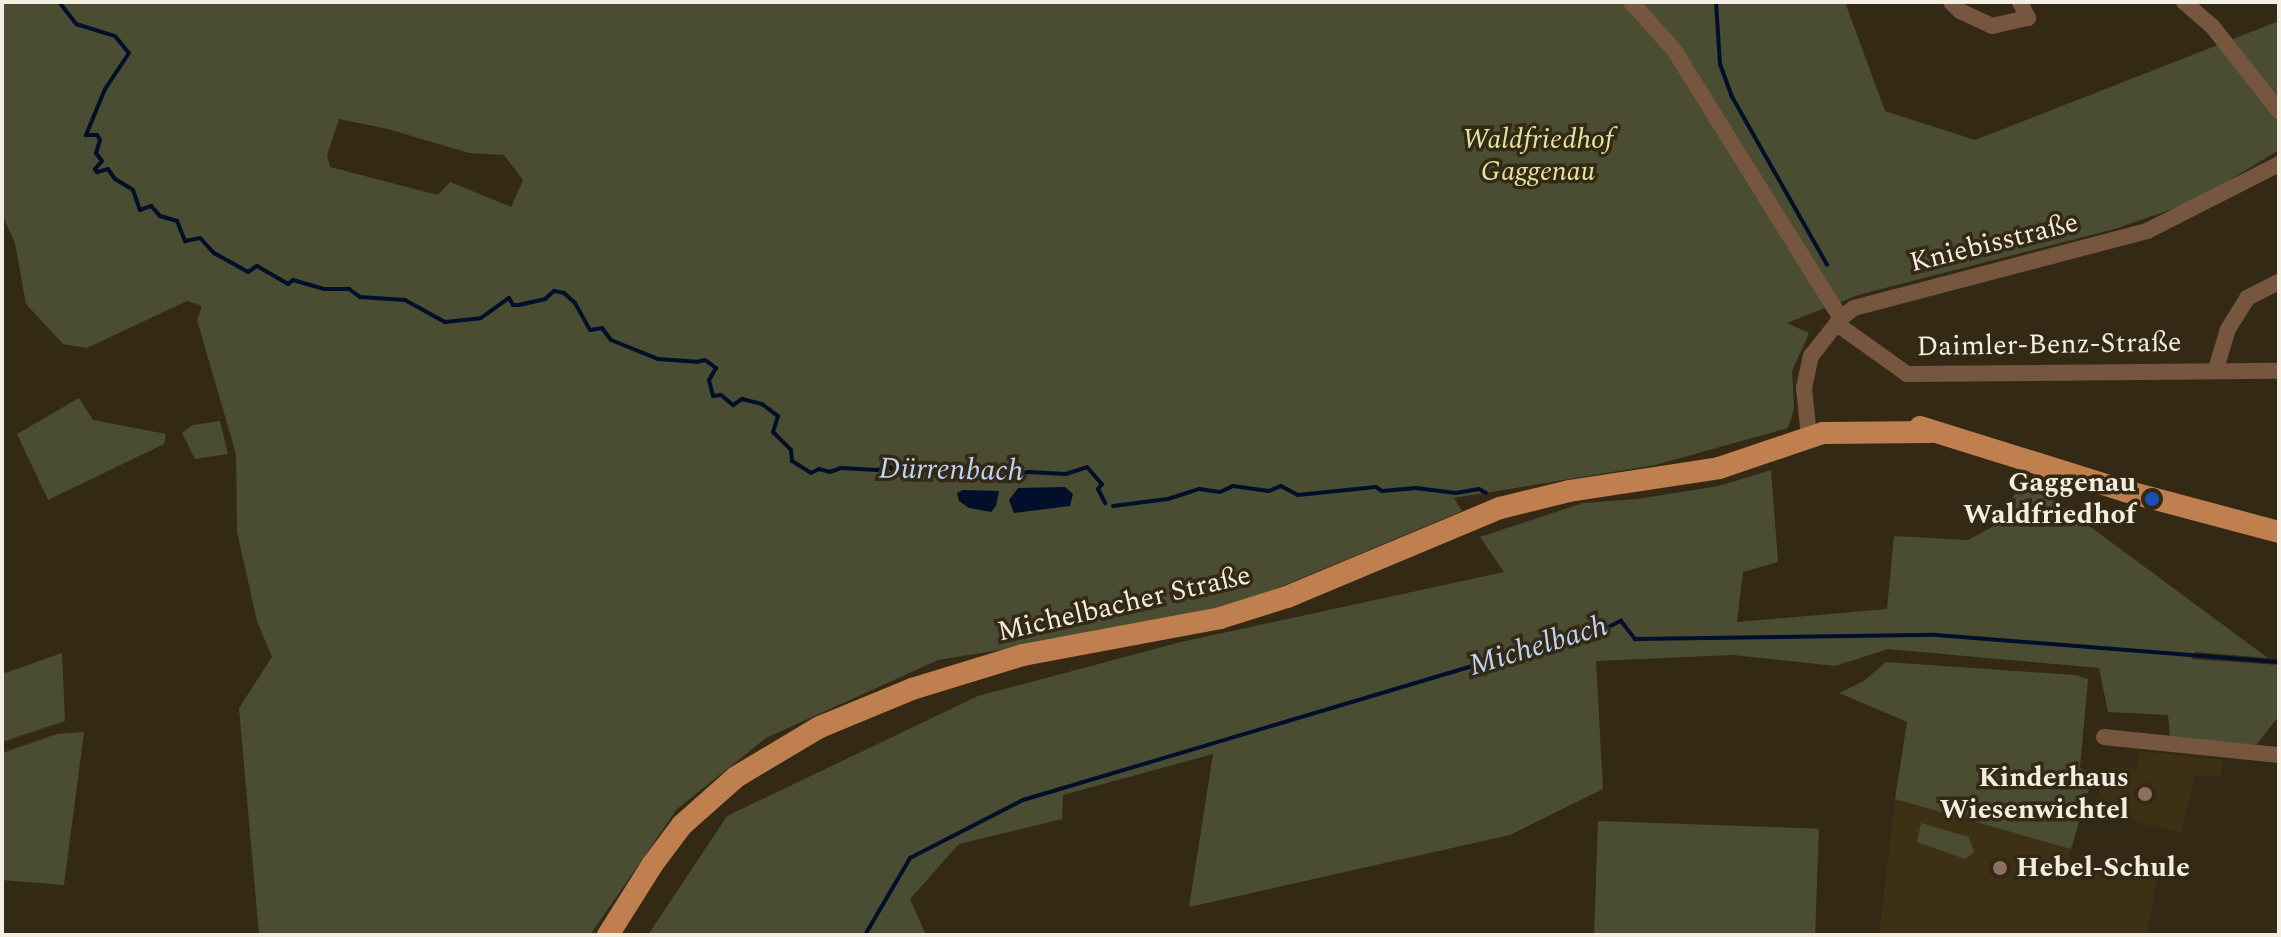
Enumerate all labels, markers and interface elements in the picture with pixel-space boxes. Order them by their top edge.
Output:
park label: Waldfriedhof Gaggenau [1462,123,1614,189]
street label: Kniebisstraße [1906,206,2082,280]
street label: Daimler-Benz-Straße [1916,326,2182,364]
water label: Dürrenbach [878,451,1024,489]
place label: Gaggenau Waldfriedhof [1963,466,2136,532]
marker: Gaggenau Waldfriedhof [2143,490,2161,508]
street label: Michelbacher Straße [994,559,1254,649]
water label: Michelbach [1464,608,1612,684]
place label: Kinderhaus Wiesenwichtel [1940,761,2129,827]
marker: Kinderhaus Wiesenwichtel [2136,785,2154,803]
place label: Hebel-Schule [2016,851,2190,885]
marker: Hebel-Schule [1991,859,2009,877]

